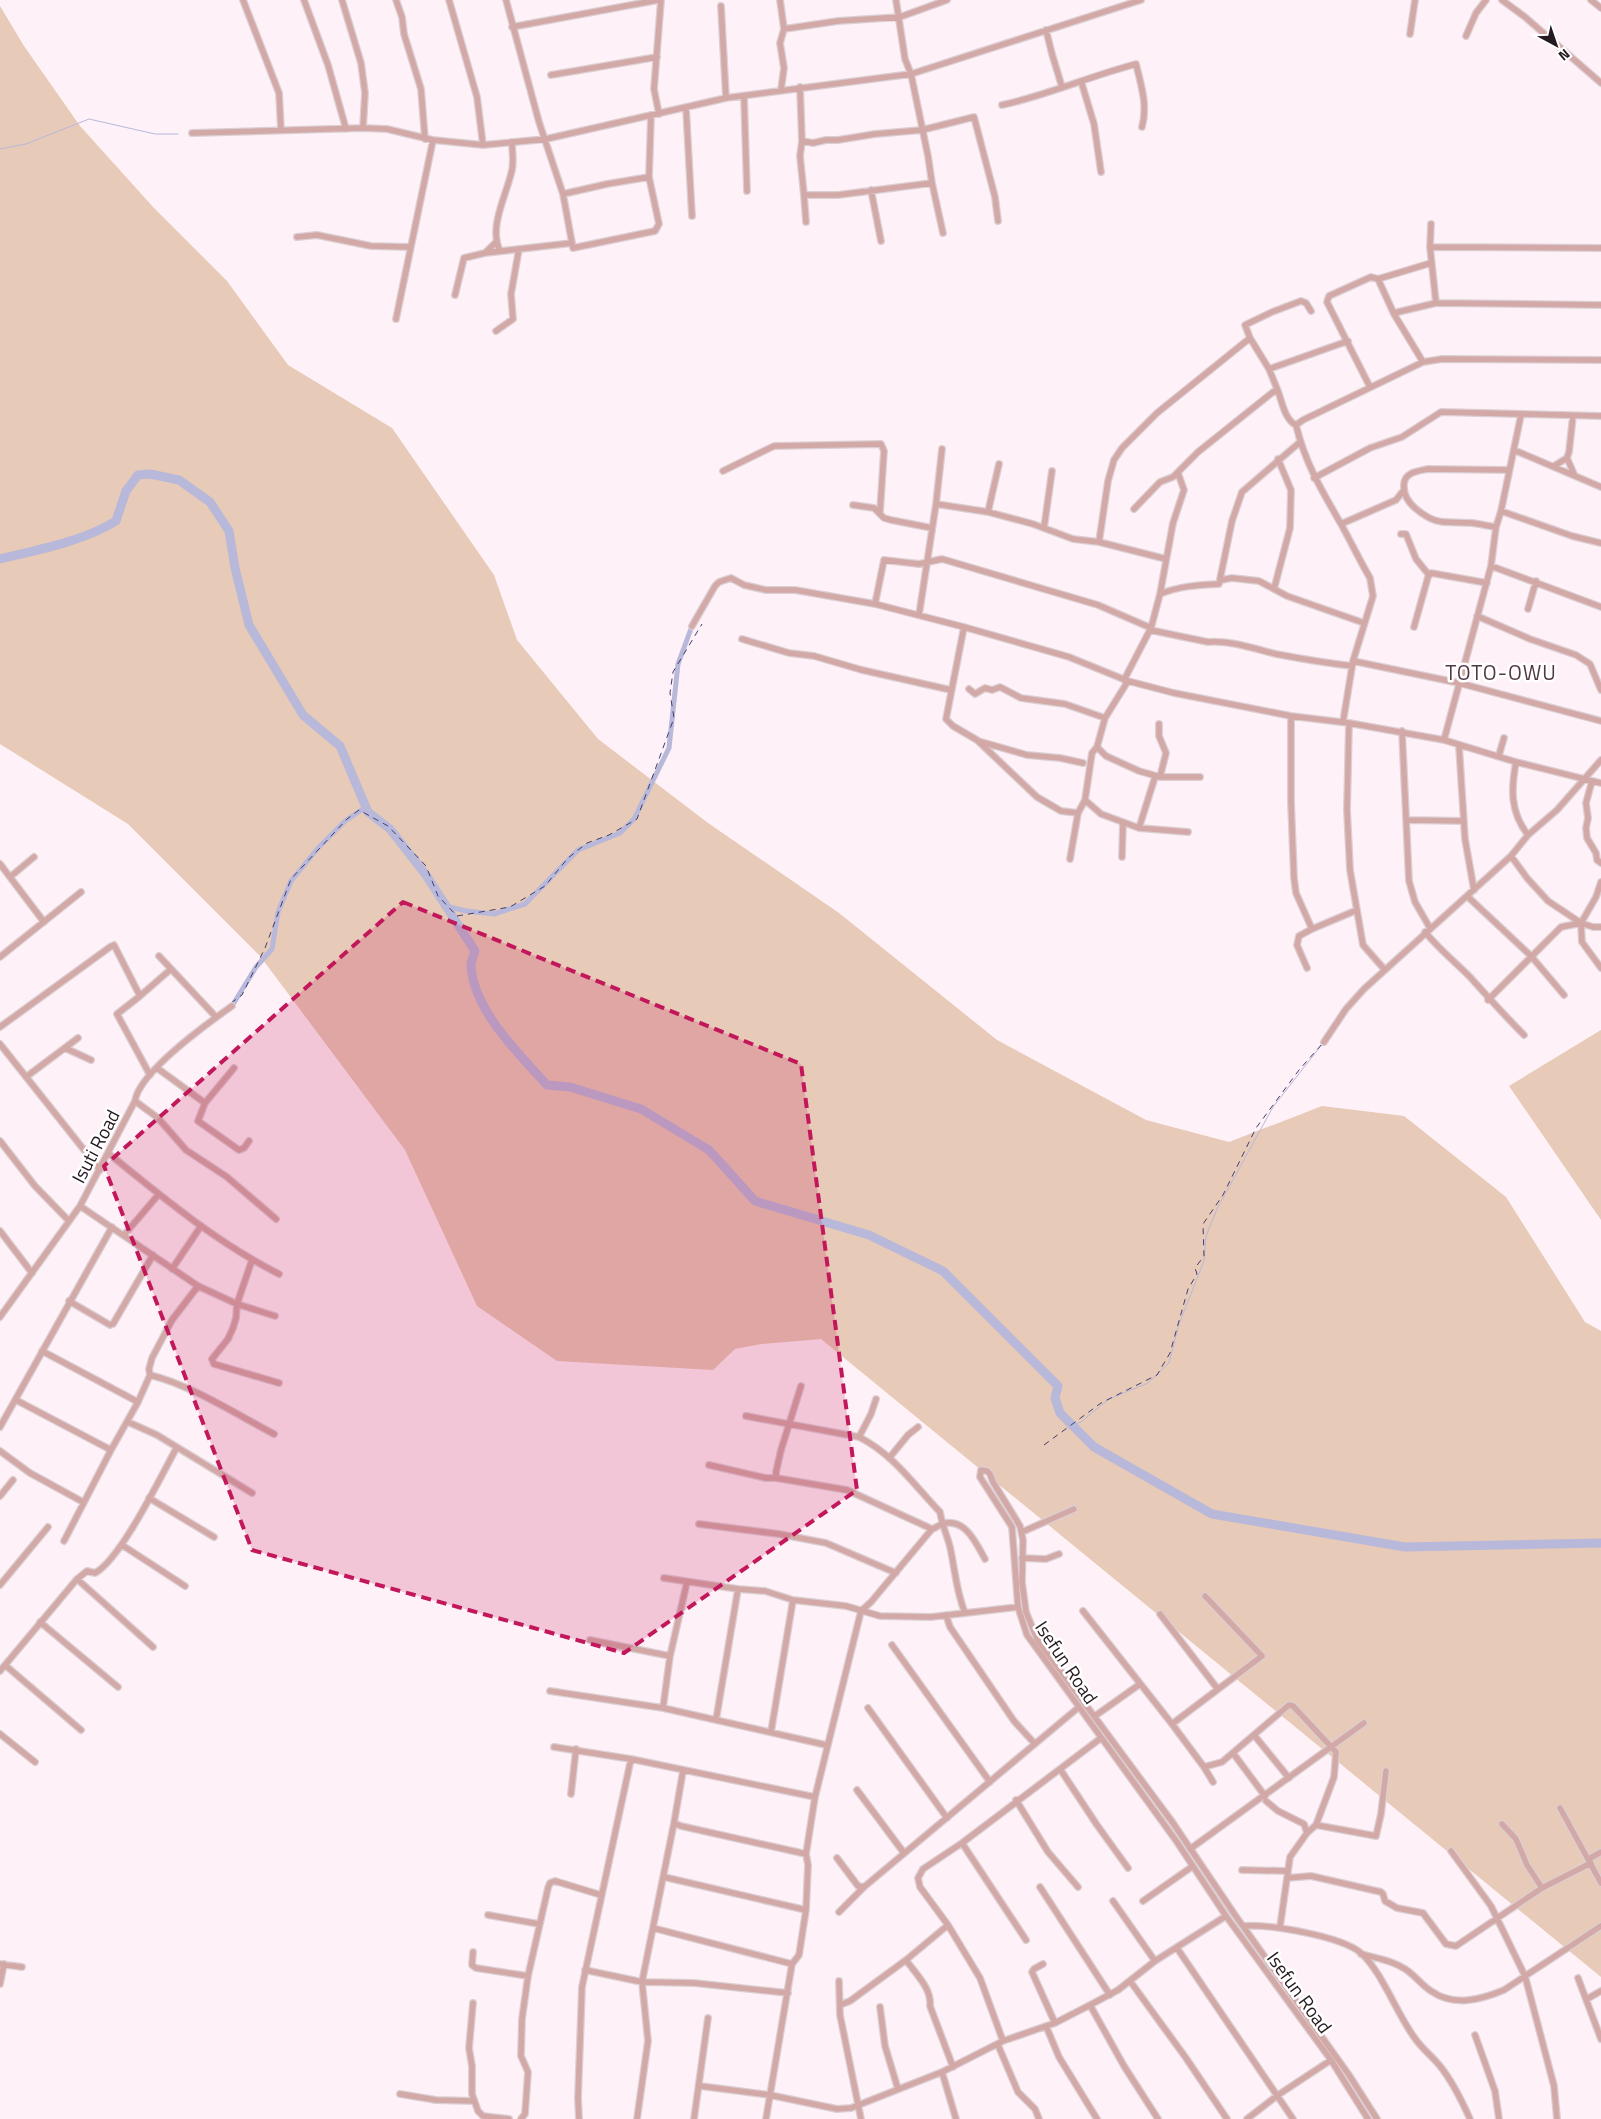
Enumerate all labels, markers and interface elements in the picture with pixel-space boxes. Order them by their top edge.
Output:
north arrow [1531,20,1581,70]
text: N [1554,44,1575,67]
district label: TOTO-OWU [1445,656,1557,688]
street label: Isuti Road [63,1104,127,1188]
street label: Isefun Road [1028,1615,1106,1709]
street label: Isefun Road [1260,1945,1340,2039]

